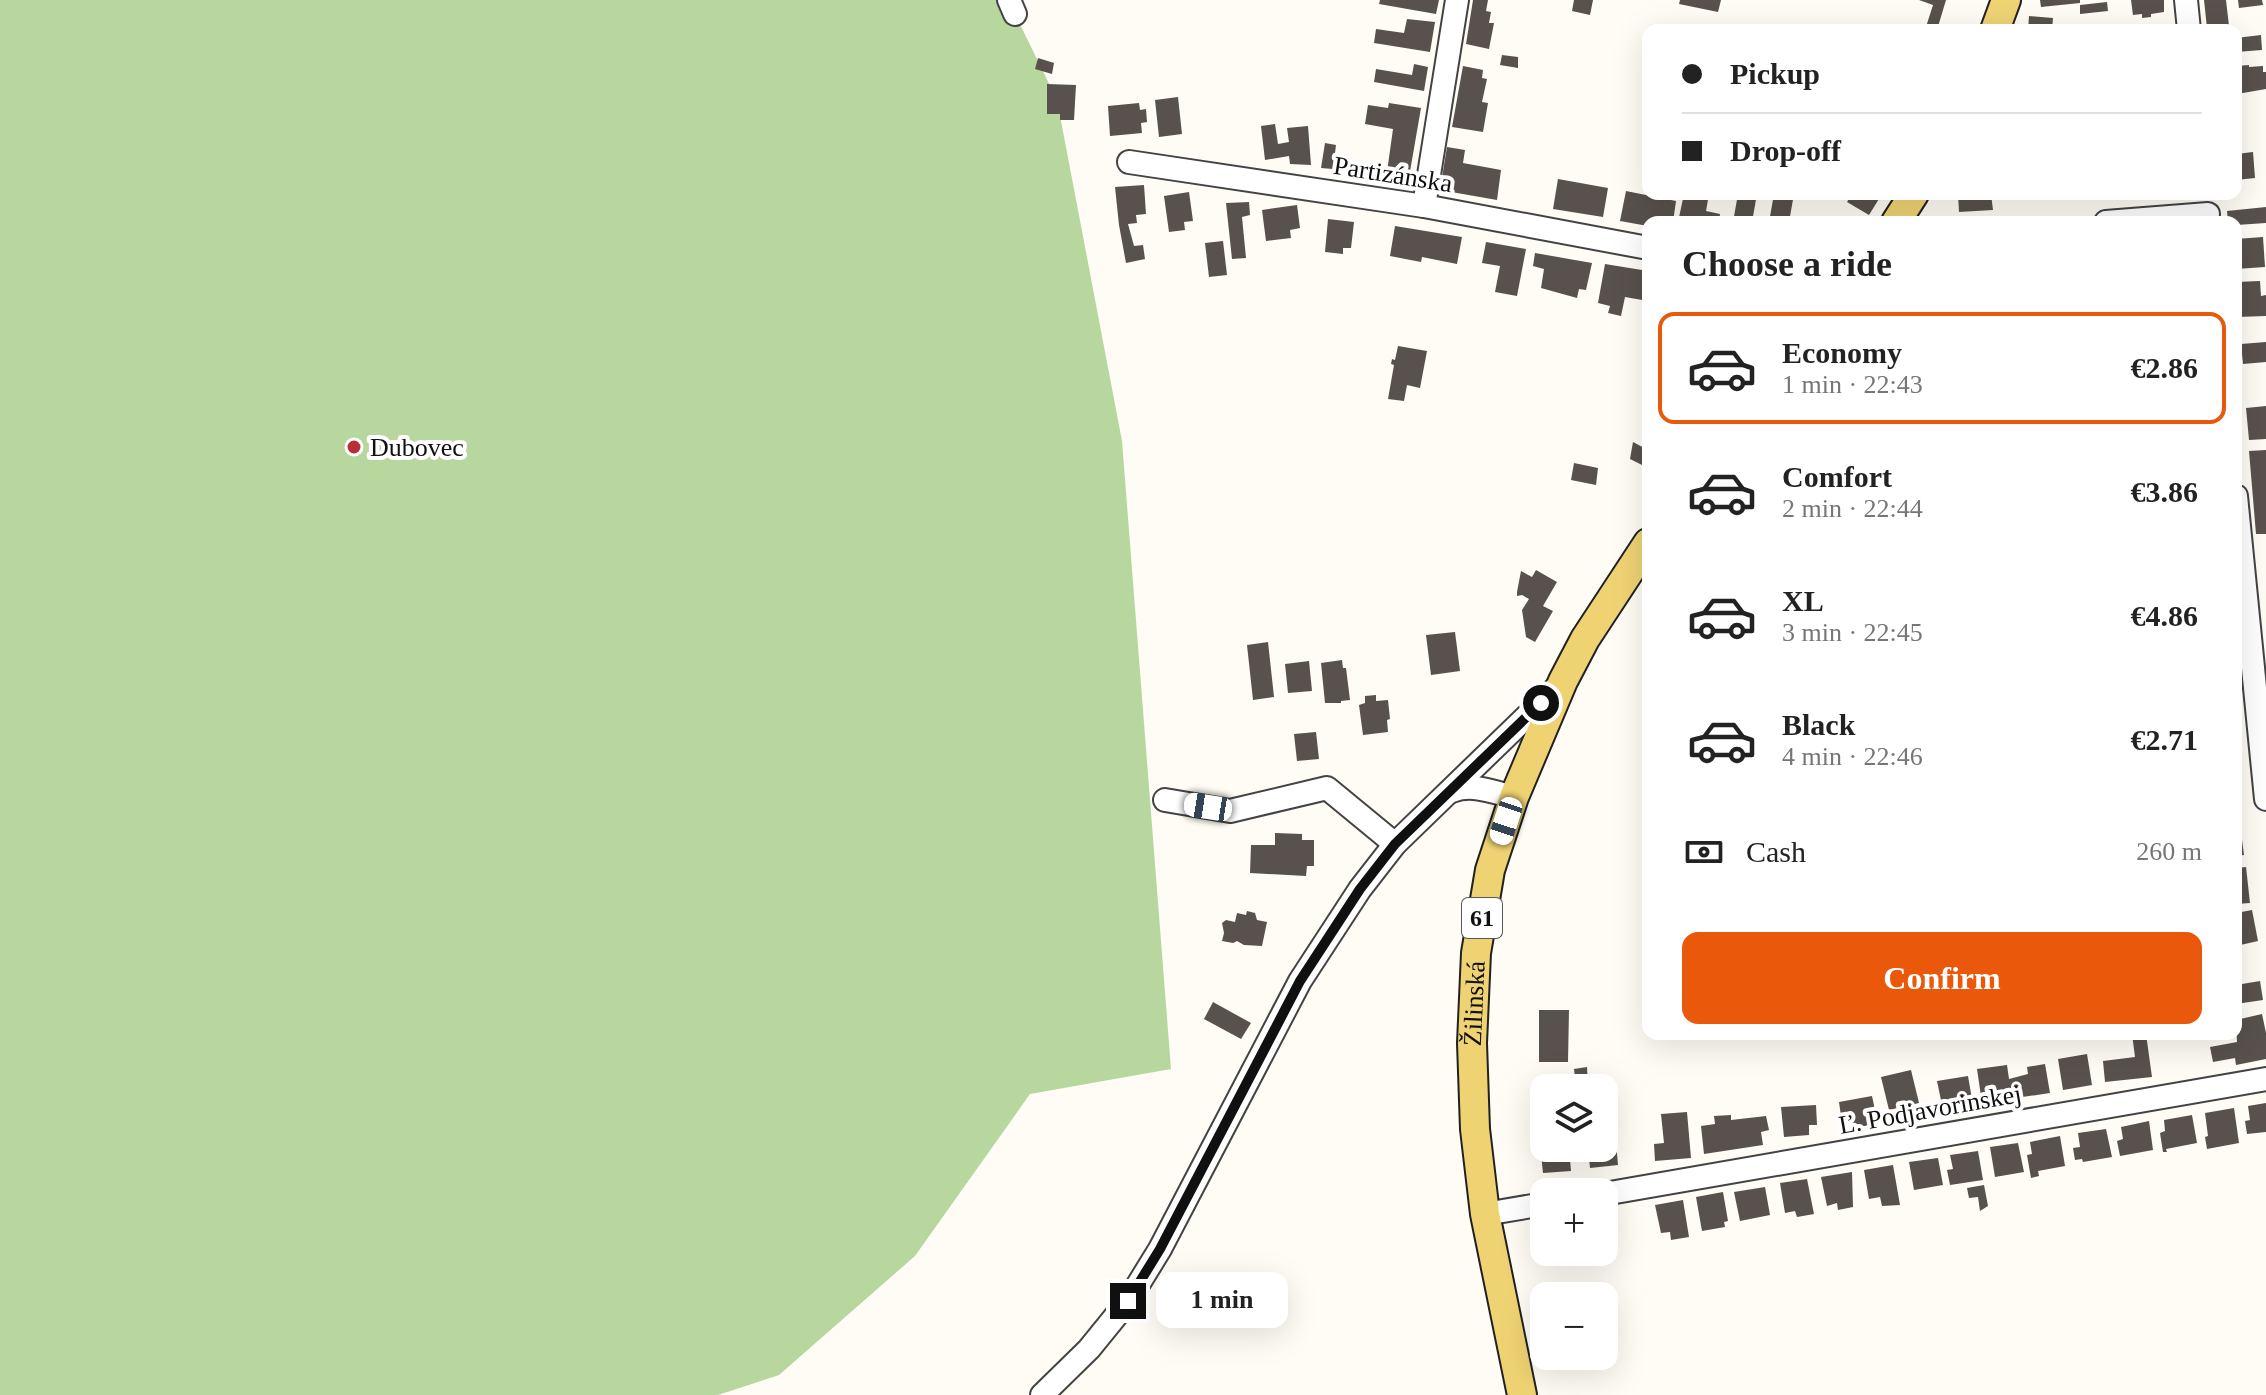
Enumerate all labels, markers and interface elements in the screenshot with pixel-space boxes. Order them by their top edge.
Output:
text: Pickup [1730,57,1820,90]
text: Drop-off [1730,134,1841,167]
street label: Partizánska [1331,151,1455,198]
text: Choose a ride [1682,244,1892,284]
icon: car [1686,332,1758,404]
text: Economy [1782,336,1902,369]
text: €2.86 [2131,351,2198,384]
text: 1 min · 22:43 [1782,370,1923,399]
place label: Dubovec [370,433,464,462]
marker: Dubovec [345,438,363,456]
icon: car [1686,456,1758,528]
text: Comfort [1782,460,1892,493]
text: €3.86 [2131,475,2198,508]
text: 2 min · 22:44 [1782,494,1923,523]
icon: car [1686,580,1758,652]
text: XL [1782,584,1824,617]
text: €4.86 [2131,599,2198,632]
text: 3 min · 22:45 [1782,618,1923,647]
route start [1523,685,1559,721]
icon: car [1686,704,1758,776]
text: Black [1782,708,1855,741]
text: €2.71 [2131,723,2198,756]
text: 4 min · 22:46 [1782,742,1923,771]
car [1182,791,1234,823]
car [1487,794,1525,848]
icon: cash [1682,830,1726,874]
text: Cash [1746,835,1806,868]
text: 260 m [2136,837,2202,866]
road number: 61 [1462,898,1502,938]
button: Confirm [1682,932,2202,1024]
street label: Žilinská [1458,960,1491,1047]
map controls [1530,1074,1618,1370]
button: layers [1530,1074,1618,1162]
street label: Ľ. Podjavorinskej [1837,1079,2024,1140]
button: + [1530,1178,1618,1266]
callout: 1 min [1156,1273,1288,1329]
button: − [1530,1282,1618,1370]
route end [1110,1283,1146,1319]
text: 1 min [1191,1285,1253,1314]

